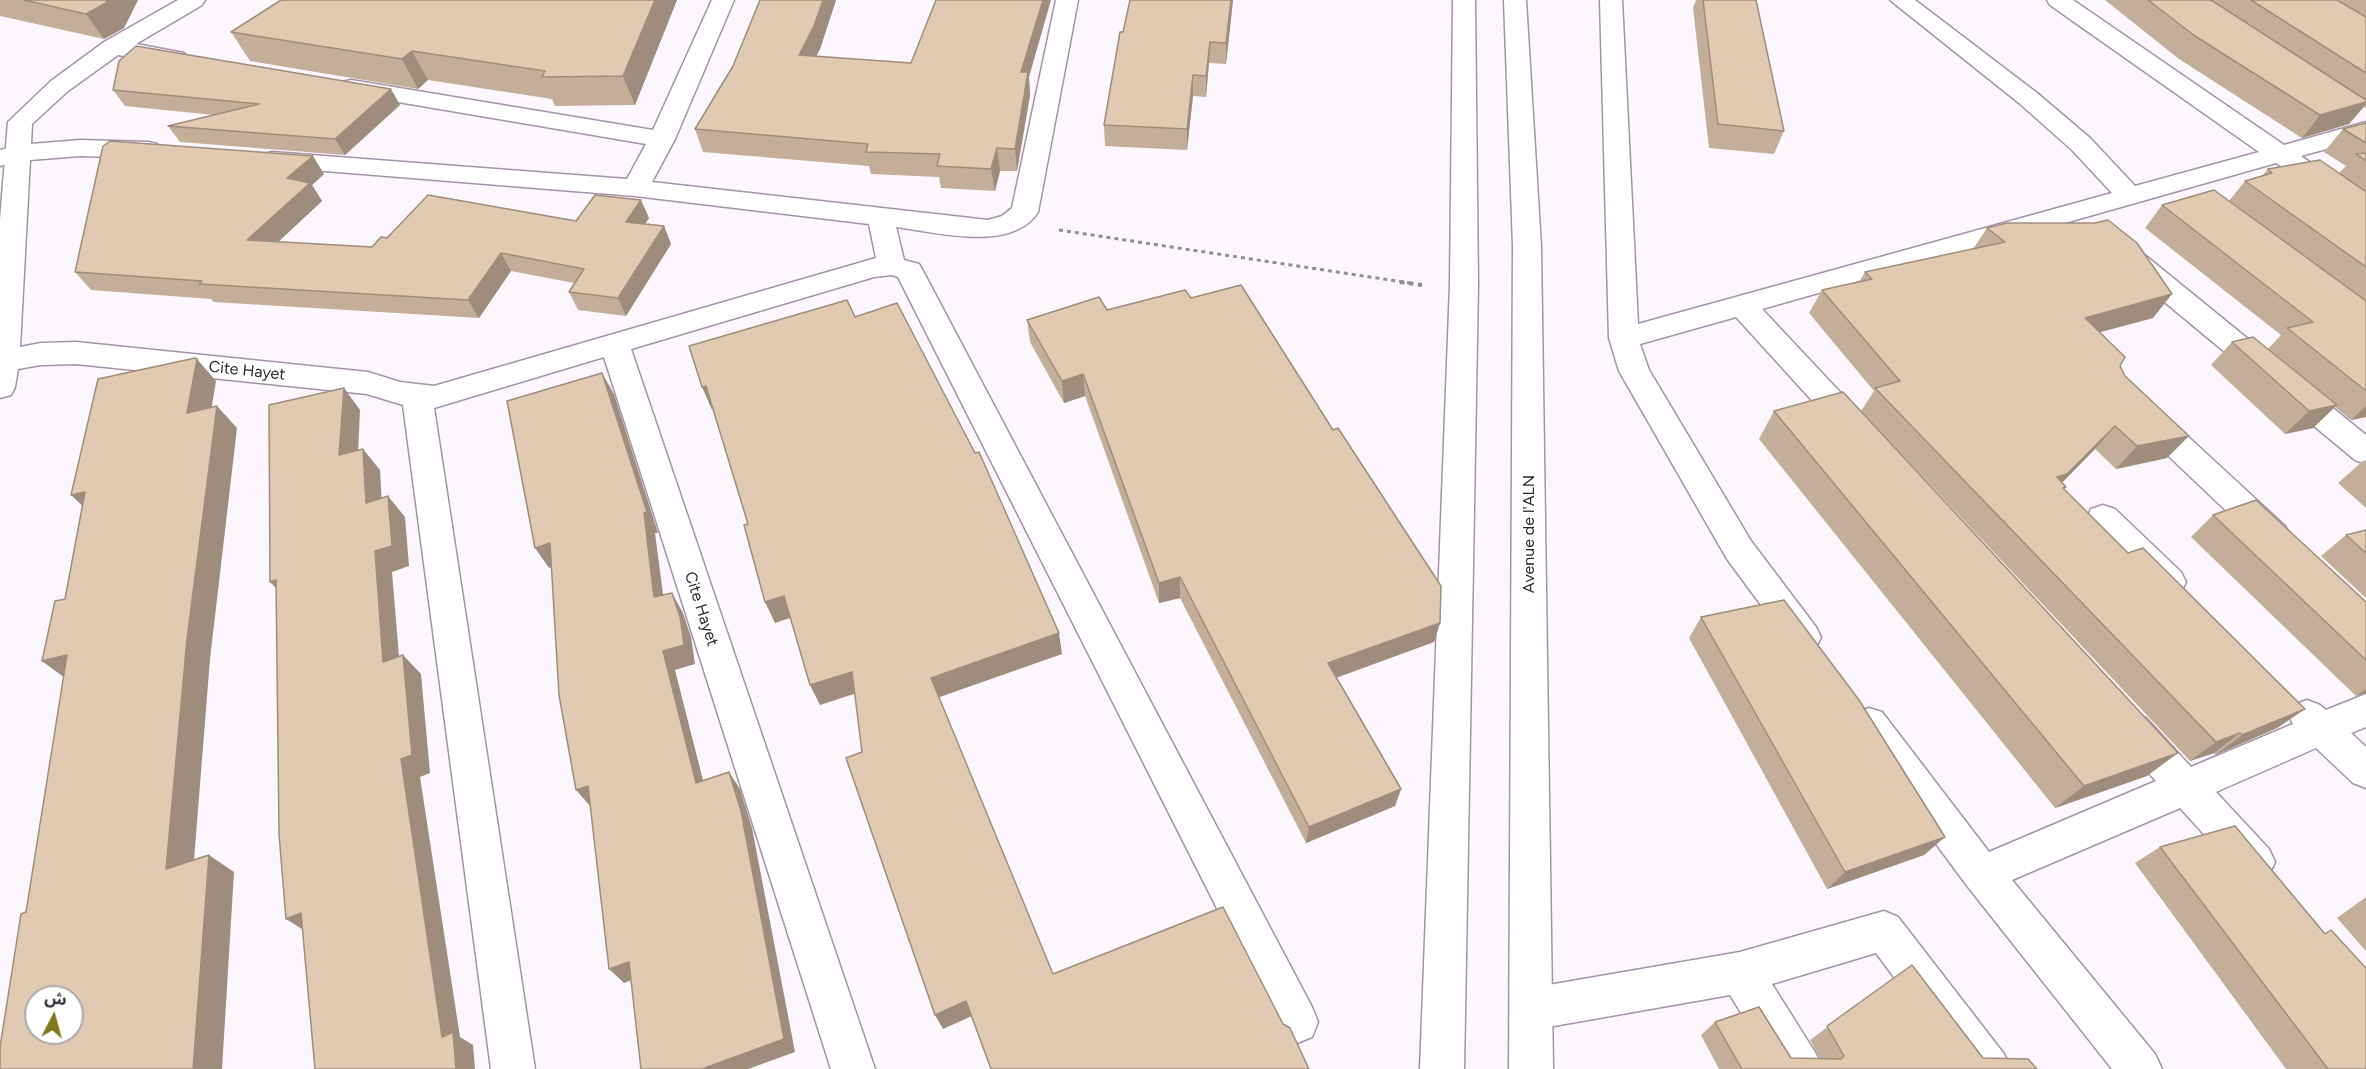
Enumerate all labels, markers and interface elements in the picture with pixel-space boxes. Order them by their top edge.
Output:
street label: Cite Hayet [208,357,286,385]
street label: Avenue de l'ALN [1519,475,1539,593]
street label: Cite Hayet [680,569,722,649]
north arrow [24,985,84,1045]
text: ش [44,988,68,1009]

